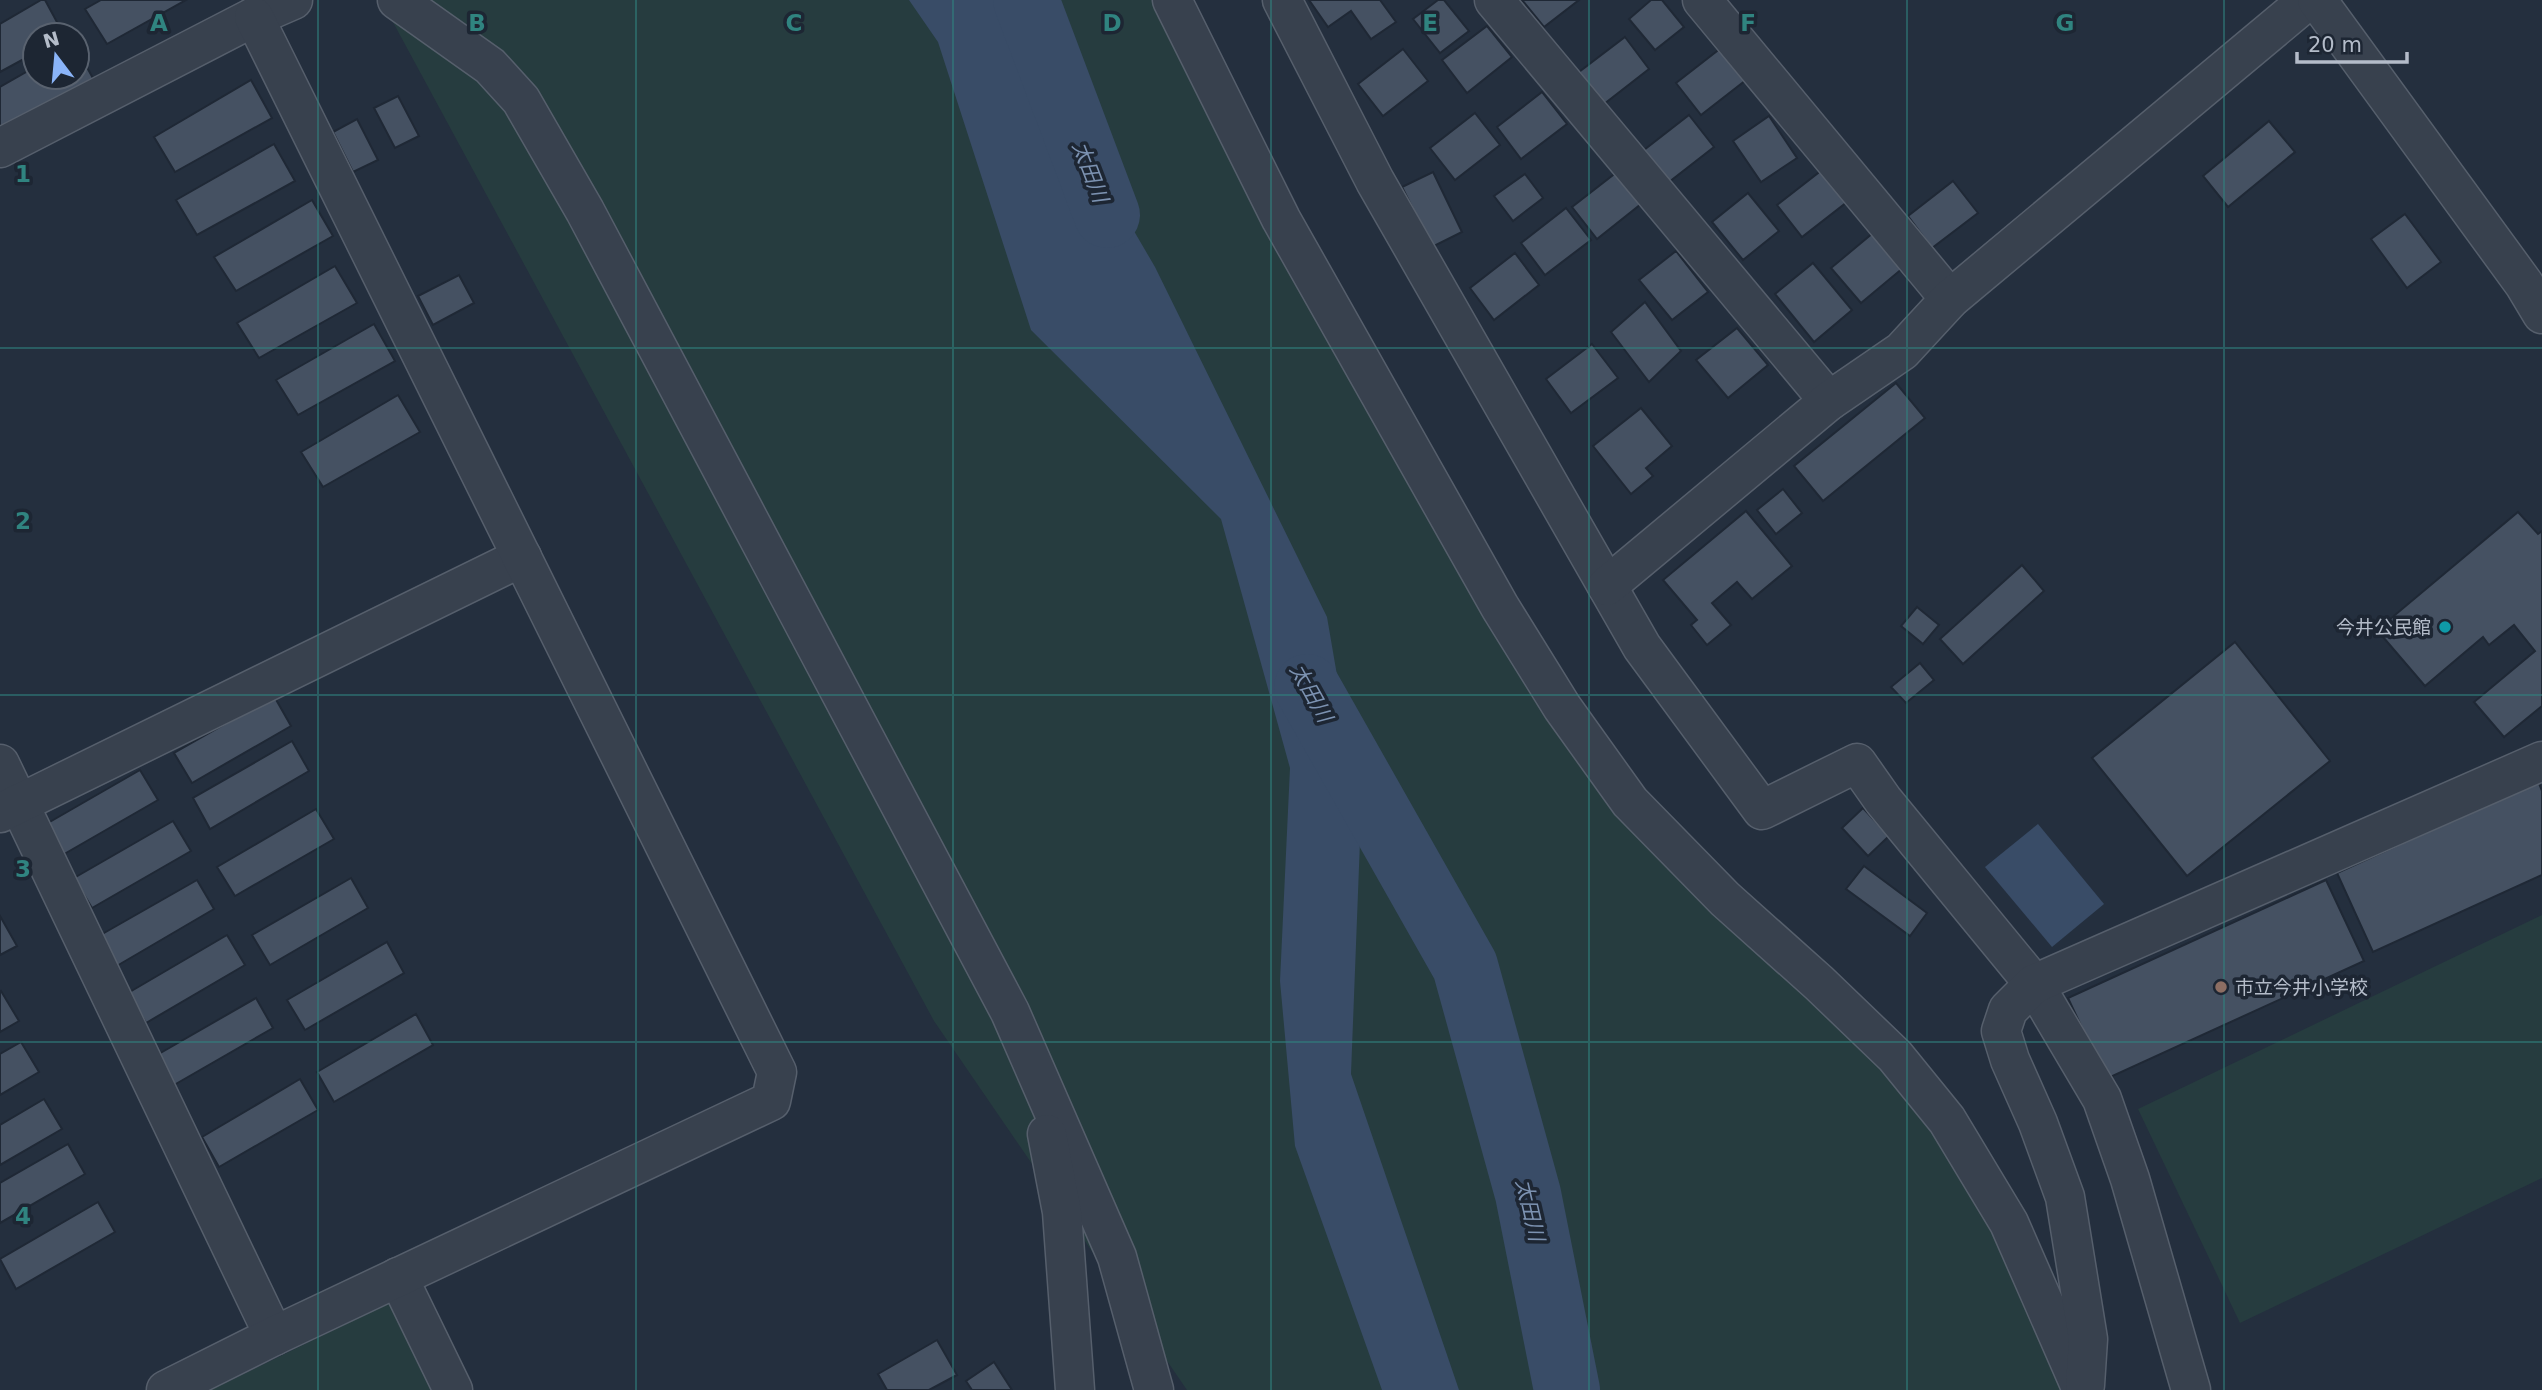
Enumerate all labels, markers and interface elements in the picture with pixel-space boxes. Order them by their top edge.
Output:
text: A [150,10,168,36]
text: B [468,10,486,36]
text: C [786,10,802,36]
text: D [1102,10,1122,36]
text: E [1422,10,1438,36]
text: F [1740,10,1756,36]
text: G [2056,10,2074,36]
north arrow [21,21,91,91]
scale bar [2297,21,2407,65]
text: N [41,27,62,52]
text: 20 m [2308,33,2362,57]
water label: 太田川 [1068,138,1113,208]
text: 1 [15,161,31,187]
text: 2 [15,508,31,534]
place label: 今井公民館 [2336,616,2431,638]
marker: 今井公民館 [2437,619,2453,635]
water label: 太田川 [1285,660,1338,728]
text: 3 [15,856,31,882]
place label: 市立今井小学校 [2235,976,2368,998]
marker: 市立今井小学校 [2213,979,2229,995]
water label: 太田川 [1511,1177,1549,1245]
text: 4 [15,1203,31,1229]

